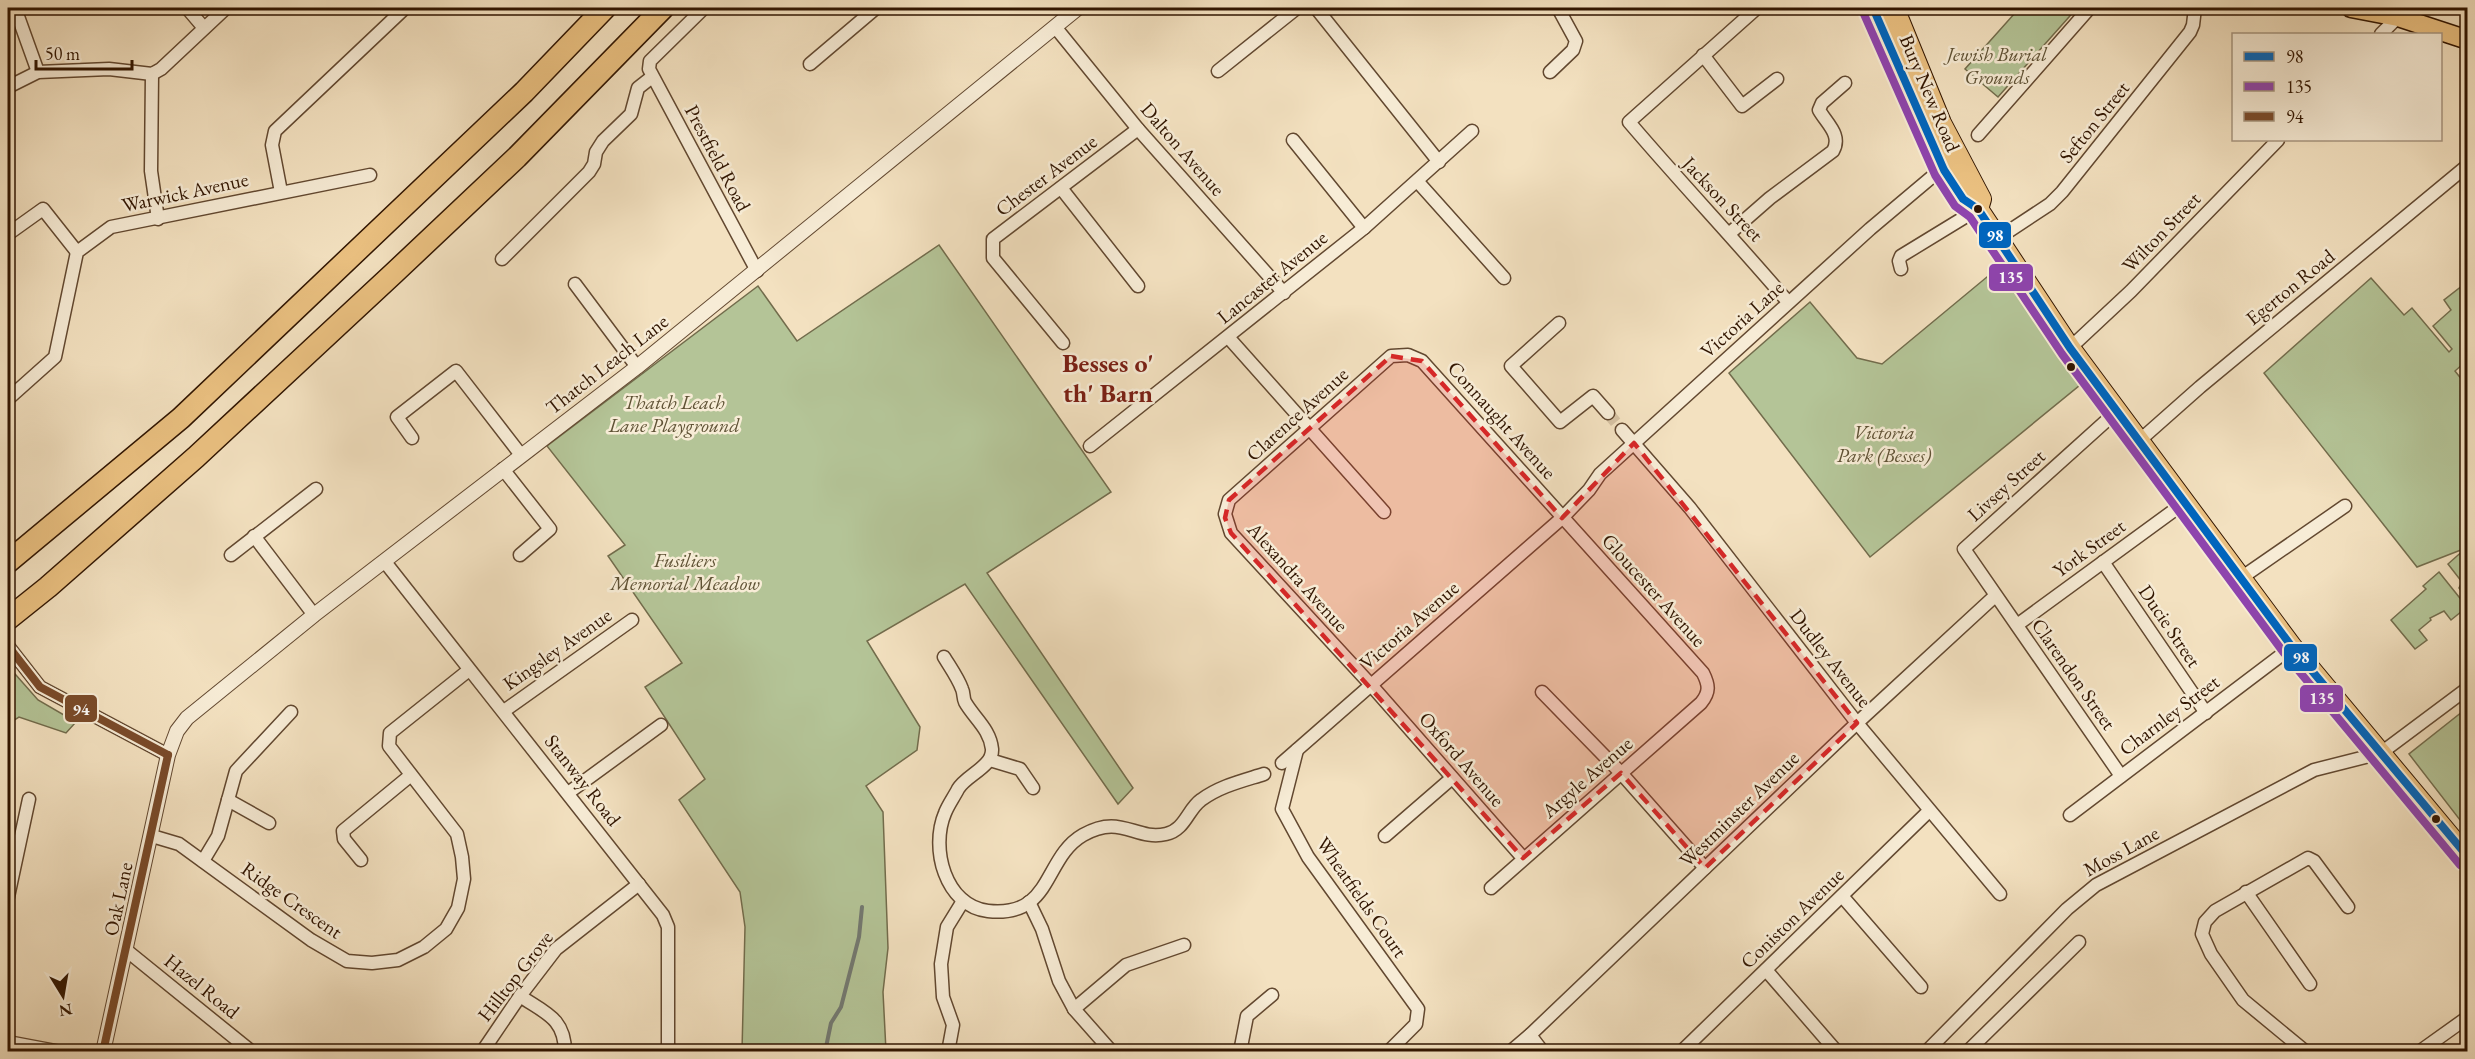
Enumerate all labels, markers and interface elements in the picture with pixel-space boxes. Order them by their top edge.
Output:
street label: Bury New Road [1894,30,1967,156]
scale bar [36,33,132,71]
legend [2232,33,2442,141]
park label: Jewish Burial Grounds [1943,41,2048,90]
text: 50 m [45,42,80,65]
text: 98 [2286,45,2303,68]
street label: Sefton Street [2053,75,2135,168]
text: 135 [2286,75,2312,98]
street label: Dalton Avenue [1135,97,1231,201]
street label: Prestfield Road [679,100,757,217]
text: 94 [2286,105,2304,128]
street label: Chester Avenue [990,128,1102,222]
street label: Jackson Street [1676,149,1770,248]
street label: Warwick Avenue [119,166,251,218]
street label: Wilton Street [2116,186,2206,278]
unlabelled marker [1972,203,1984,215]
line badge: 98 [1978,221,2012,249]
street label: Lancaster Avenue [1211,224,1333,329]
text: 98 [1987,225,2003,246]
street label: Egerton Road [2240,243,2340,331]
line badge: 135 [1988,263,2034,292]
text: 135 [1998,267,2024,288]
street label: Victoria Lane [1695,274,1789,363]
street label: Thatch Leach Lane [541,308,674,420]
district label: Besses o' th' Barn [1062,346,1154,410]
street label: Connaught Avenue [1442,355,1562,485]
street label: Clarence Avenue [1240,361,1354,467]
unlabelled marker [2065,361,2077,373]
park label: Thatch Leach Lane Playground [607,389,740,438]
park label: Victoria Park (Besses) [1837,419,1932,468]
street label: Livsey Street [1962,443,2051,527]
street label: York Street [2048,513,2131,583]
street label: Alexandra Avenue [1241,516,1354,638]
street label: Gloucester Avenue [1596,528,1712,652]
park label: Fusiliers Memorial Meadow [609,547,760,596]
street label: Victoria Avenue [1354,575,1464,675]
street label: Ducie Street [2133,580,2208,673]
street label: Kingsley Avenue [498,602,617,696]
street label: Dudley Avenue [1784,603,1878,713]
street label: Clarendon Street [2026,613,2122,736]
line badge: 98 [2283,643,2318,672]
text: 98 [2293,647,2309,668]
street label: Charnley Street [2114,668,2225,761]
line badge: 135 [2299,684,2344,713]
text: 135 [2309,688,2335,709]
line badge: 94 [64,694,98,723]
text: 94 [73,699,90,720]
street label: Oxford Avenue [1414,706,1511,812]
street label: Stanway Road [539,729,627,832]
street label: Argyle Avenue [1535,730,1638,824]
street label: Westminster Avenue [1674,745,1804,873]
unlabelled marker [2430,813,2442,825]
street label: Moss Lane [2079,820,2164,882]
street label: Wheatfields Court [1311,831,1414,963]
street label: Ridge Crescent [236,856,348,945]
street label: Oak Lane [98,860,139,938]
street label: Coniston Avenue [1735,862,1849,974]
street label: Hilltop Grove [471,925,559,1027]
street label: Hazel Road [159,948,246,1025]
north arrow [33,966,93,1026]
text: N [57,999,74,1022]

